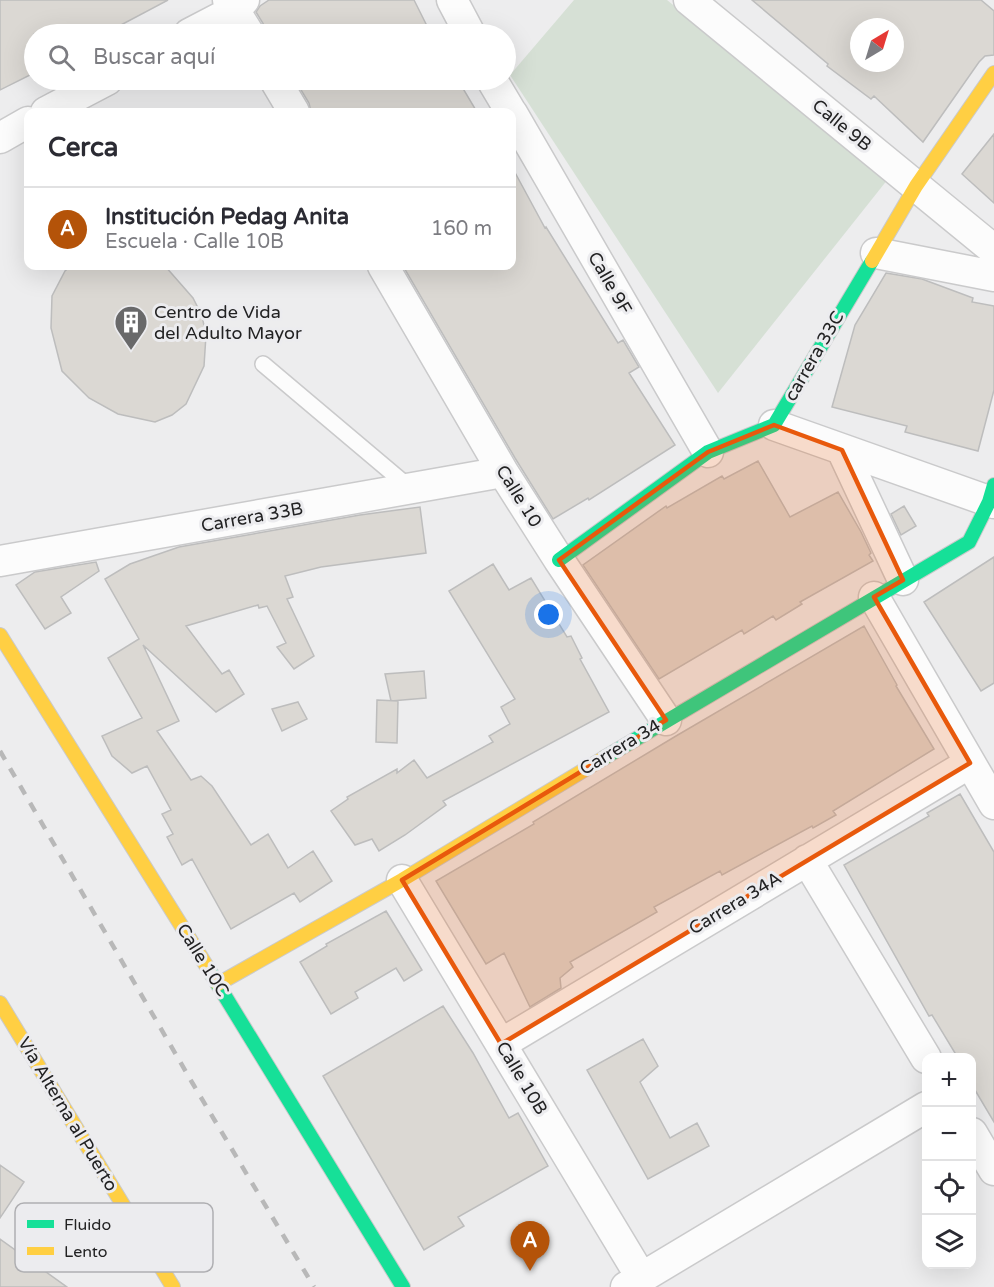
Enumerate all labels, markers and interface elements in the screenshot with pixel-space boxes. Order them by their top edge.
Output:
north arrow [850,18,904,72]
search box [24,24,516,90]
icon: search [45,41,78,74]
text: Buscar aquí [93,44,215,70]
street label: Calle 9B [808,94,876,156]
text: Cerca [48,132,118,163]
text: Institución Pedag Anita [105,204,349,230]
text: A [60,217,75,241]
text: 160 m [431,217,492,241]
text: Escuela · Calle 10B [105,230,284,254]
street label: Calle 9F [583,248,637,318]
place label: Centro de Vida del Adulto Mayor [154,301,302,344]
building icon: Centro de Vida del Adulto Mayor [113,304,149,351]
street label: carrera 33C [779,307,849,405]
street label: Calle 10 [491,461,547,531]
street label: Carrera 33B [199,497,305,537]
your location [534,600,563,629]
street label: Carrera 34 [575,714,665,780]
street label: Carrera 34A [685,867,785,939]
street label: Calle 10C [172,920,234,1000]
street label: Vía Alterna al Puerto [13,1033,123,1195]
street label: Calle 10B [492,1037,552,1119]
map controls [922,1053,976,1269]
button: + [922,1053,976,1107]
button: − [922,1107,976,1161]
button: locate [922,1161,976,1215]
legend [15,1203,213,1272]
text: Fluido [64,1215,111,1235]
button: layers [922,1215,976,1269]
pin: A [510,1222,550,1271]
text: Lento [64,1242,108,1262]

